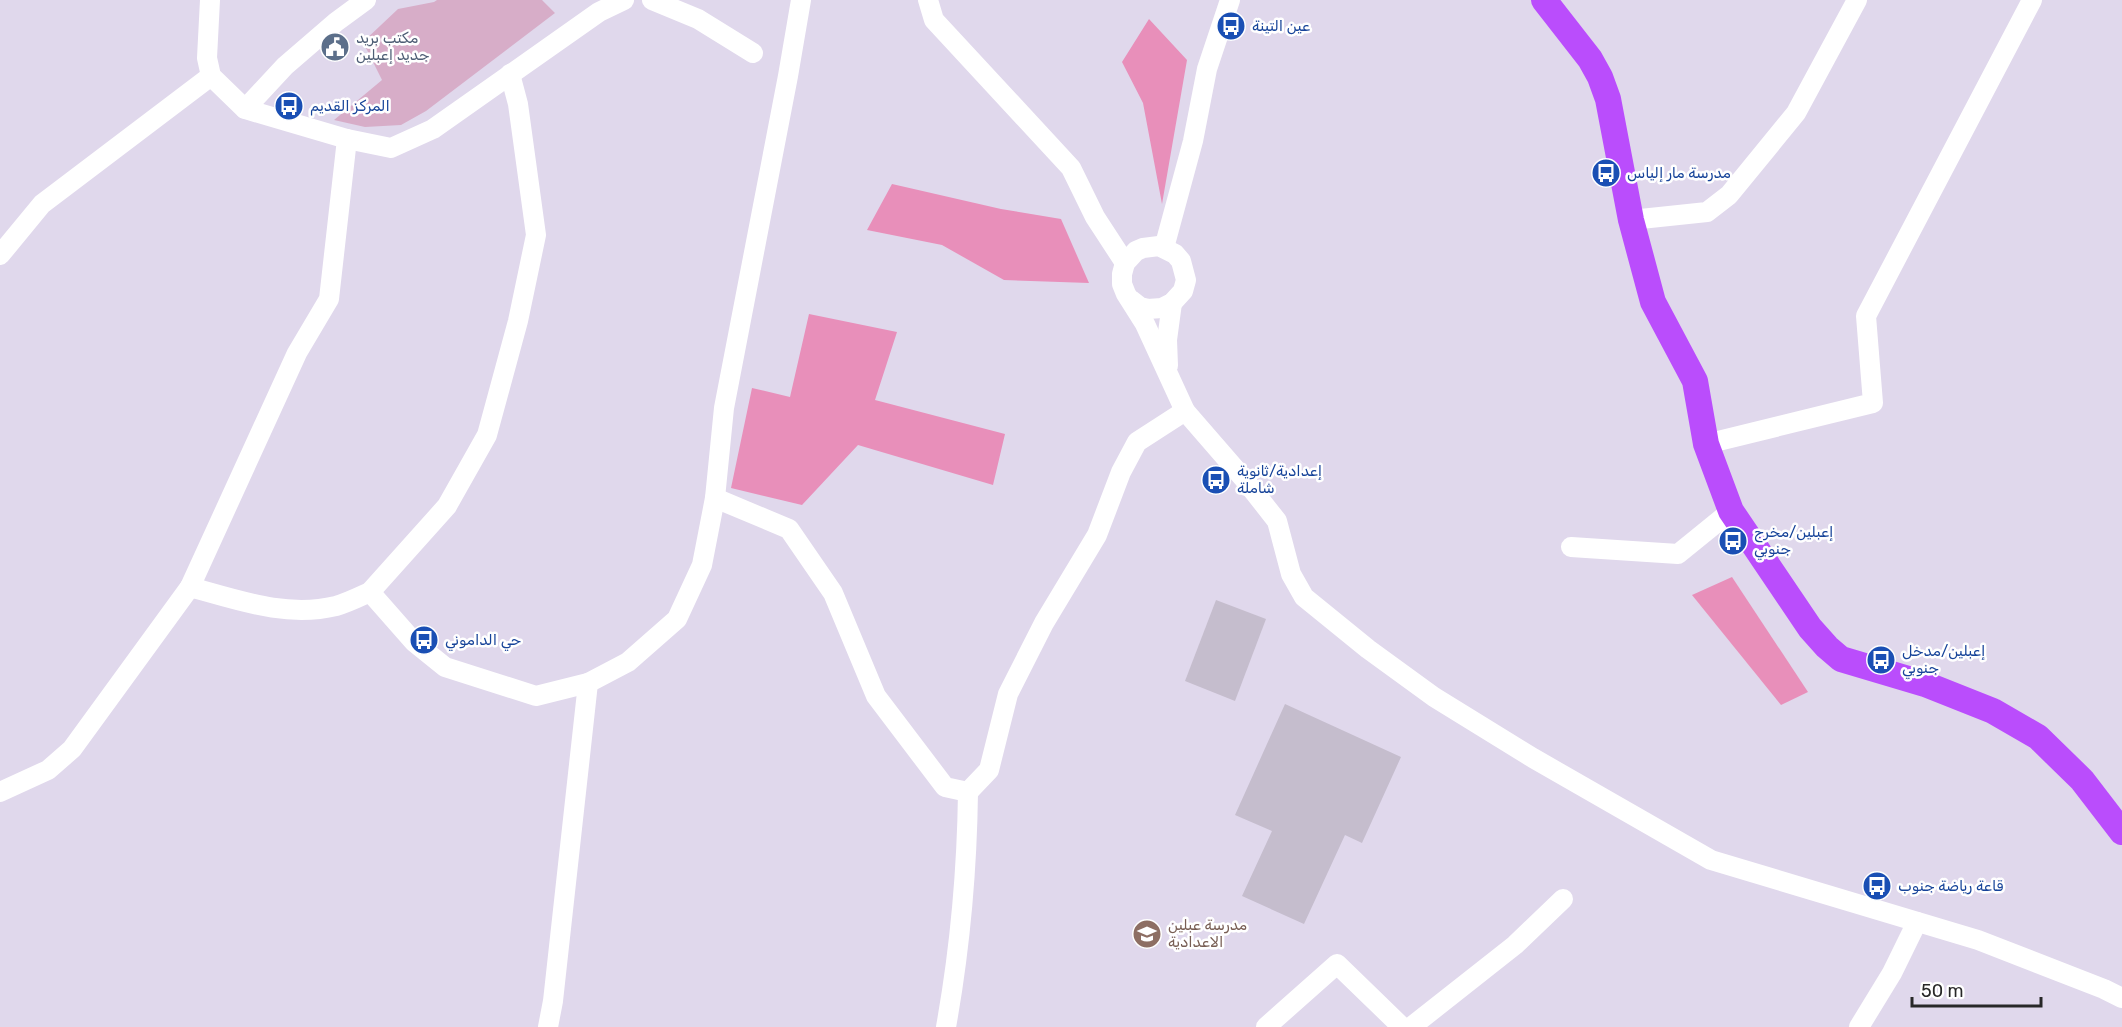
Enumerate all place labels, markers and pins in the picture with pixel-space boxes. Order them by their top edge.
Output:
bus stop icon: عين التينة [1215,10,1247,42]
place label: عين التينة [1252,17,1310,35]
place label: مكتب بريد جديد إعبلين [356,29,429,64]
public building icon: مكتب بريد جديد إعبلين [319,31,351,63]
bus stop icon: المركز القديم [273,90,305,122]
place label: المركز القديم [310,97,390,116]
bus stop icon: مدرسة مار إلياس [1590,157,1622,189]
place label: مدرسة مار إلياس [1627,164,1731,182]
place label: إعدادية/ثانوية شاملة [1237,462,1322,497]
bus stop icon: إعدادية/ثانوية شاملة [1200,464,1232,496]
place label: إعبلين/مخرج جنوبي [1754,523,1833,561]
bus stop icon: إعبلين/مخرج جنوبي [1717,525,1749,557]
bus stop icon: حي الداموني [408,624,440,656]
place label: حي الداموني [445,631,521,652]
place label: إعبلين/مدخل جنوبي [1902,642,1985,680]
bus stop icon: إعبلين/مدخل جنوبي [1865,644,1897,676]
bus stop icon: قاعة رياضة جنوب [1861,870,1893,902]
place label: قاعة رياضة جنوب [1898,877,2003,895]
place label: مدرسة عبلين الاعدادية [1168,916,1247,951]
school or university icon: مدرسة عبلين الاعدادية [1131,918,1163,950]

